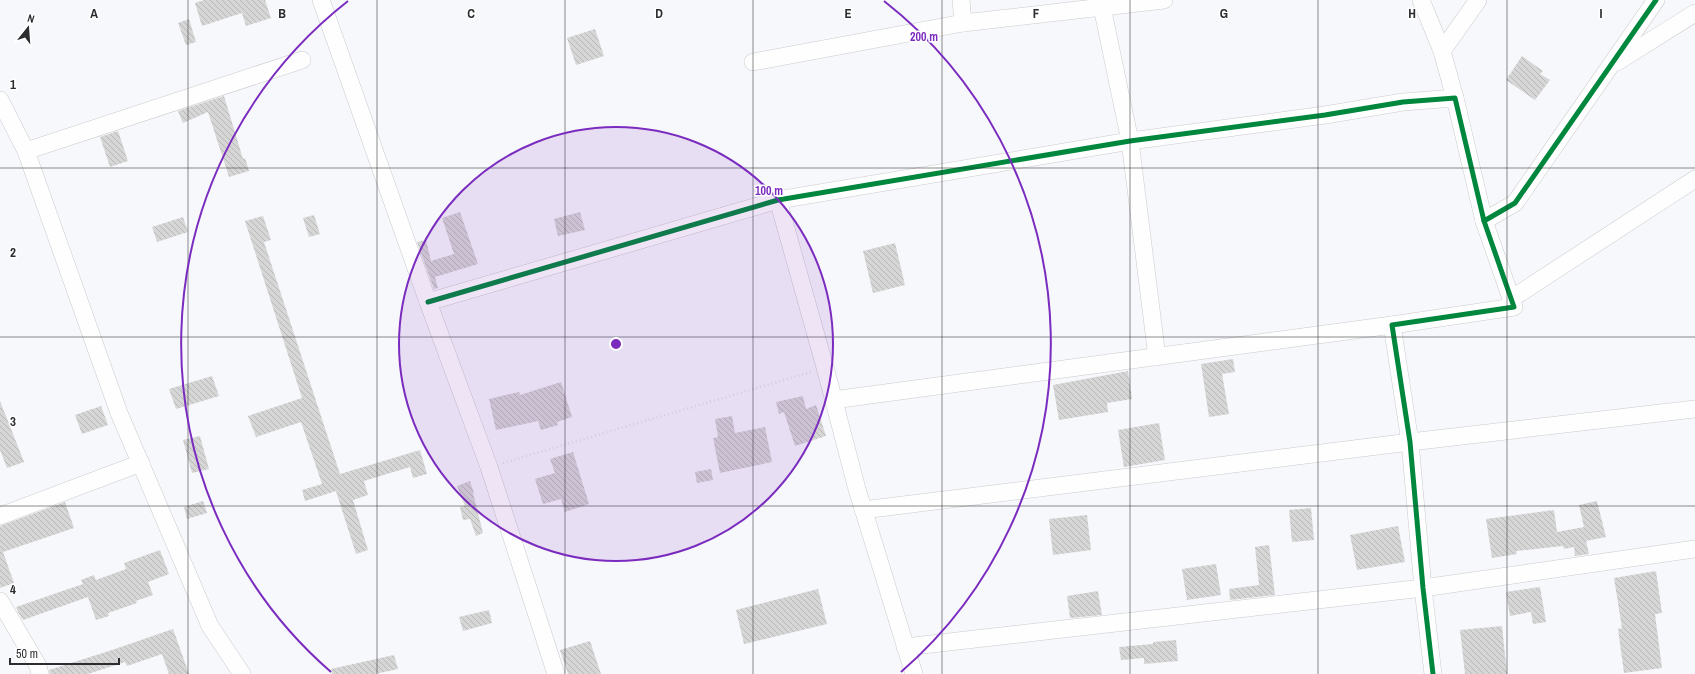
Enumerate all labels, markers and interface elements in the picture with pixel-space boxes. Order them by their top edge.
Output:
text: A [90,5,98,22]
text: B [278,5,286,22]
text: C [467,5,475,22]
text: D [655,5,663,22]
text: E [844,5,852,22]
text: F [1033,5,1040,22]
text: G [1220,5,1228,22]
text: H [1408,5,1416,22]
text: I [1600,5,1603,22]
north arrow [8,8,48,48]
text: N [26,11,36,26]
text: 200 m [910,29,938,45]
text: 1 [10,76,16,93]
text: 100 m [755,183,783,199]
text: 2 [10,244,16,261]
centre of rings [609,337,623,351]
text: 3 [10,413,16,430]
text: 4 [10,581,16,598]
scale bar [10,640,119,666]
text: 50 m [16,646,38,662]

